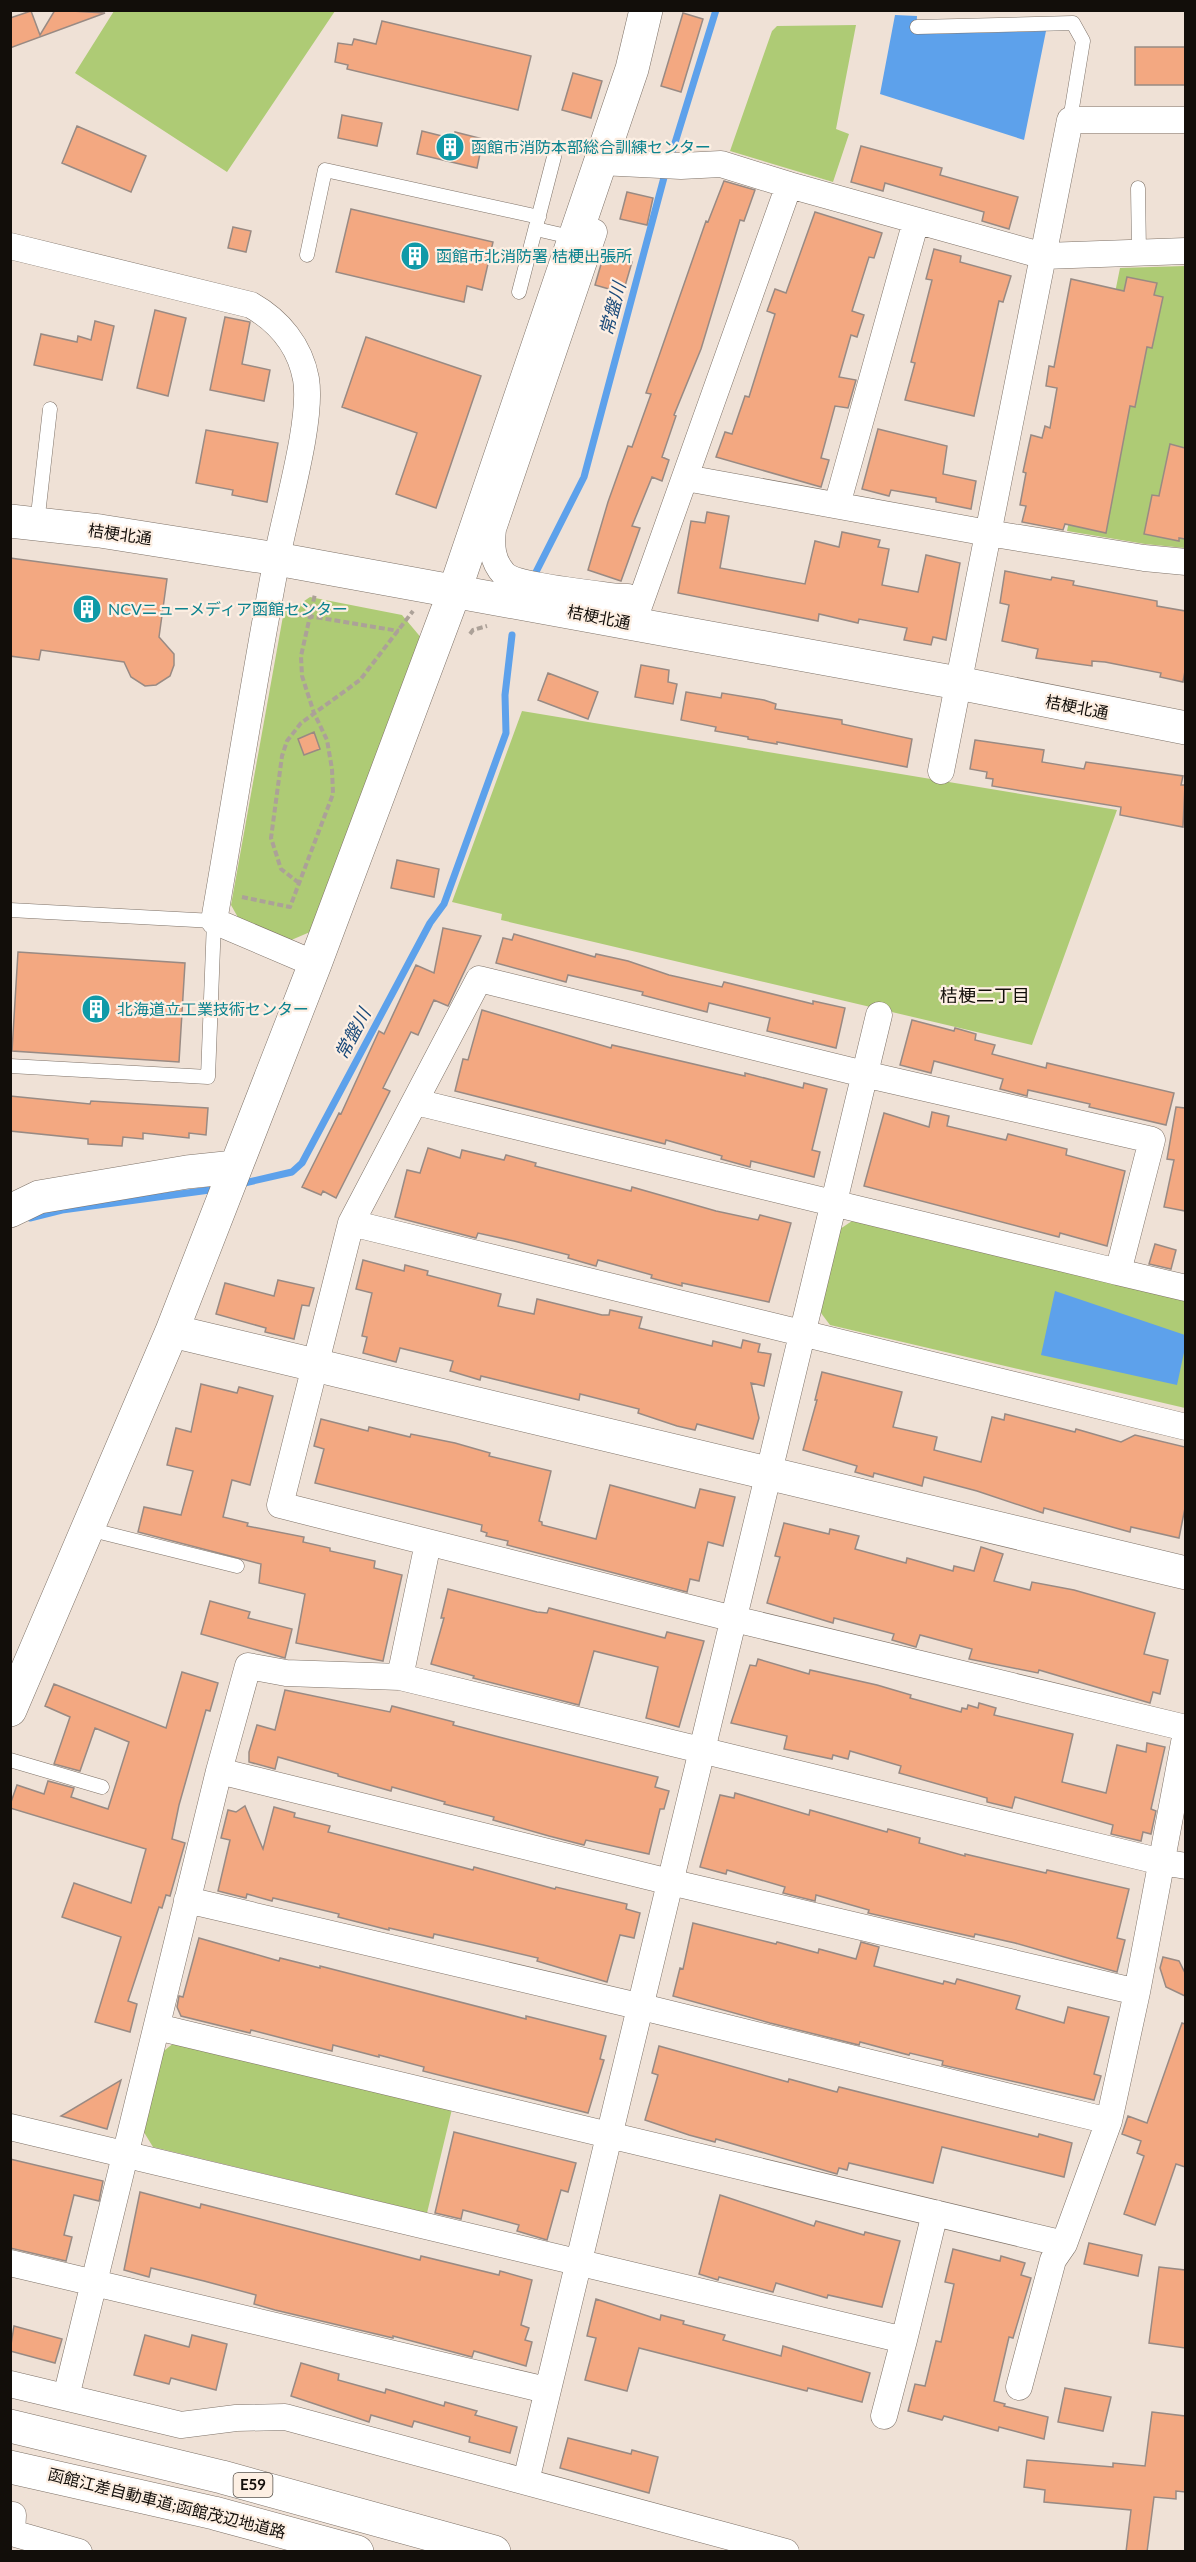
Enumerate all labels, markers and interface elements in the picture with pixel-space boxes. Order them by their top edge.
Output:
building icon: 函館市消防本部総合訓練センター [434,131,466,163]
place label: 函館市消防本部総合訓練センター [471,137,711,156]
building icon: 函館市北消防署 桔梗出張所 [399,240,431,272]
place label: 函館市北消防署 桔梗出張所 [436,246,632,265]
water label: 常盤川 [594,278,630,338]
street label: 桔梗北通 [87,520,153,547]
building icon: NCVニューメディア函館センター [71,593,103,625]
place label: NCVニューメディア函館センター [108,599,348,618]
street label: 桔梗北通 [566,601,632,632]
street label: 桔梗北通 [1044,691,1110,722]
district label: 桔梗二丁目 [940,984,1030,1006]
building icon: 北海道立工業技術センター [80,993,112,1025]
place label: 北海道立工業技術センター [117,999,309,1018]
water label: 常盤川 [330,1003,375,1063]
street label: 函館江差自動車道;函館茂辺地道路 [46,2464,288,2541]
road number: E59 [234,2473,272,2497]

